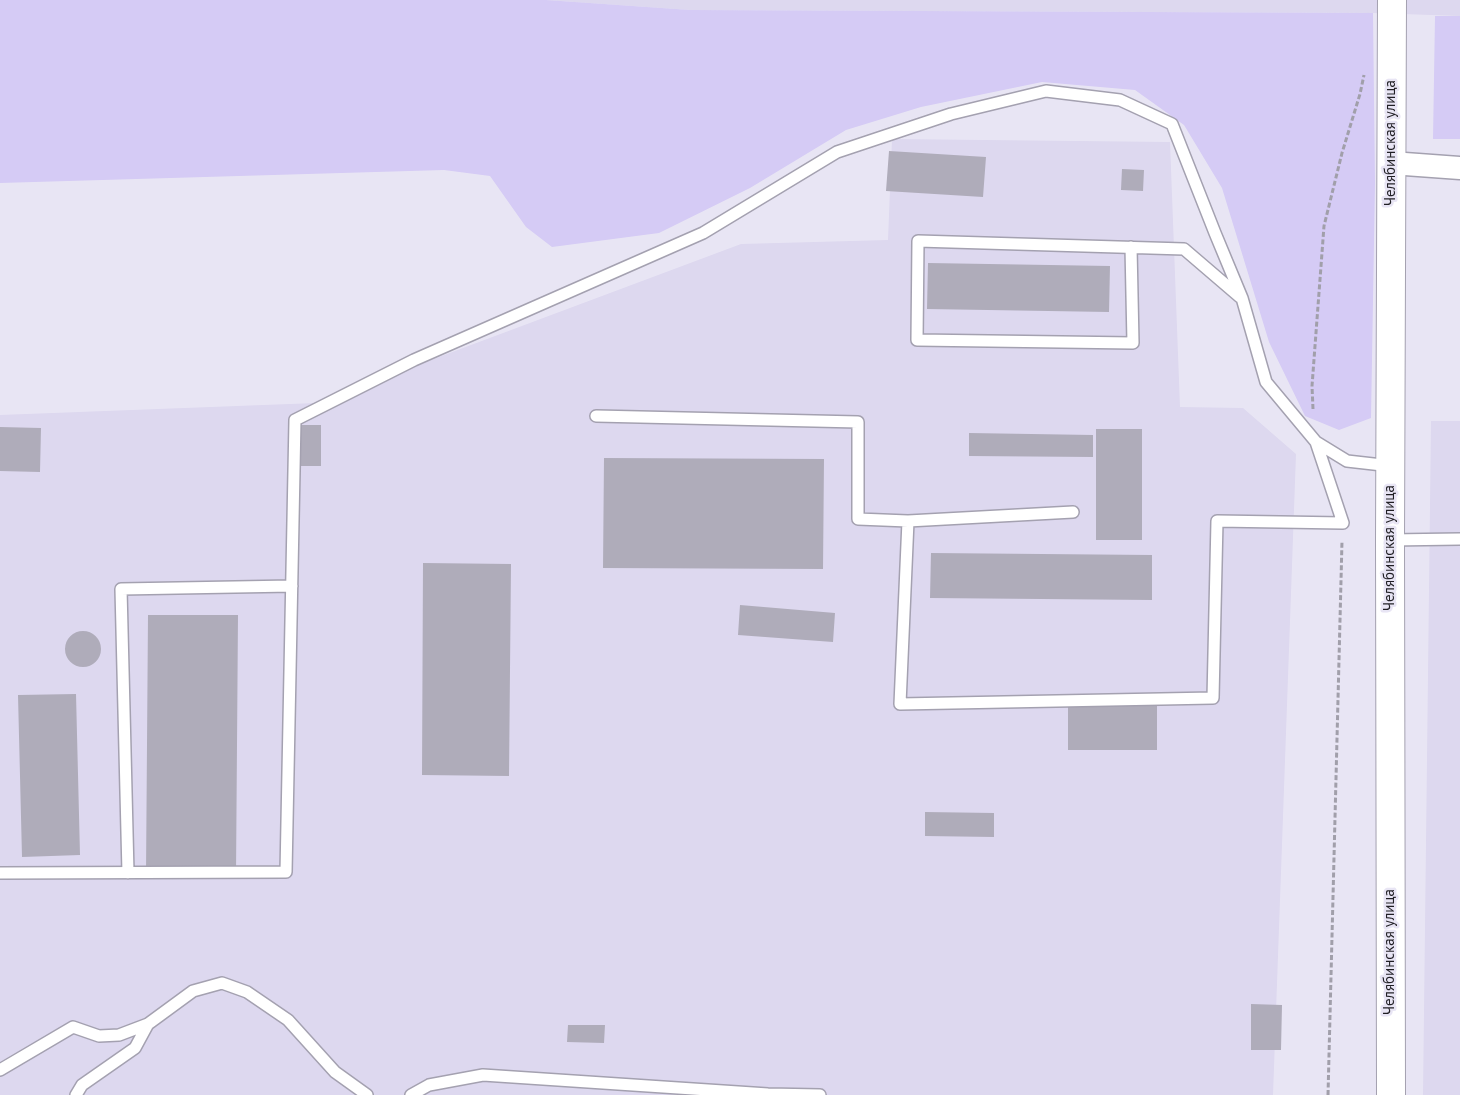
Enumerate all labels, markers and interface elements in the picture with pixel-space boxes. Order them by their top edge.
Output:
street label: Челябинская улица [1382,80,1400,206]
street label: Челябинская улица [1381,485,1399,611]
street label: Челябинская улица [1381,889,1399,1015]

